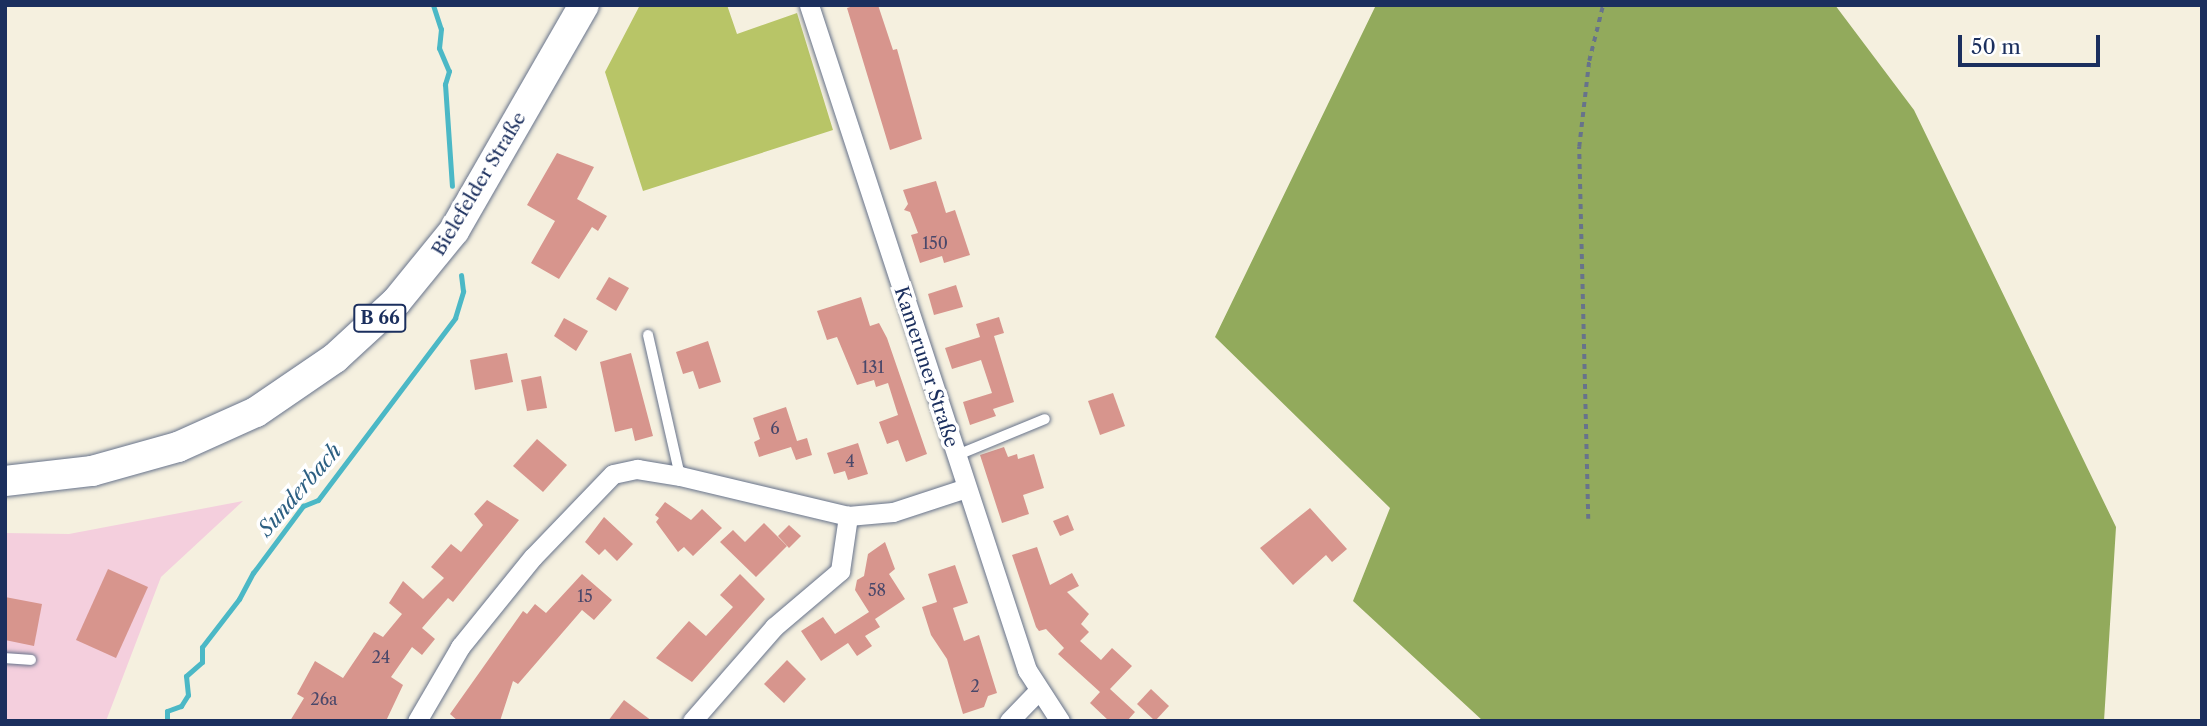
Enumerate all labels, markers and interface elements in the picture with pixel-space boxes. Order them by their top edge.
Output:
scale bar [1962,21,2104,65]
text: 50 m [1971,34,2021,59]
street label: Bielefelder Straße [427,108,531,260]
house number: 150 [922,233,948,253]
street label: Kameruner Straße [889,283,963,451]
road number: B 66 [352,304,408,332]
house number: 131 [862,357,884,377]
house number: 6 [770,418,780,438]
water label: Sunderbach [253,439,347,541]
house number: 4 [845,451,855,471]
house number: 58 [868,580,886,600]
house number: 15 [577,586,593,606]
house number: 24 [372,647,390,667]
house number: 2 [970,676,980,696]
house number: 26a [310,689,338,709]

